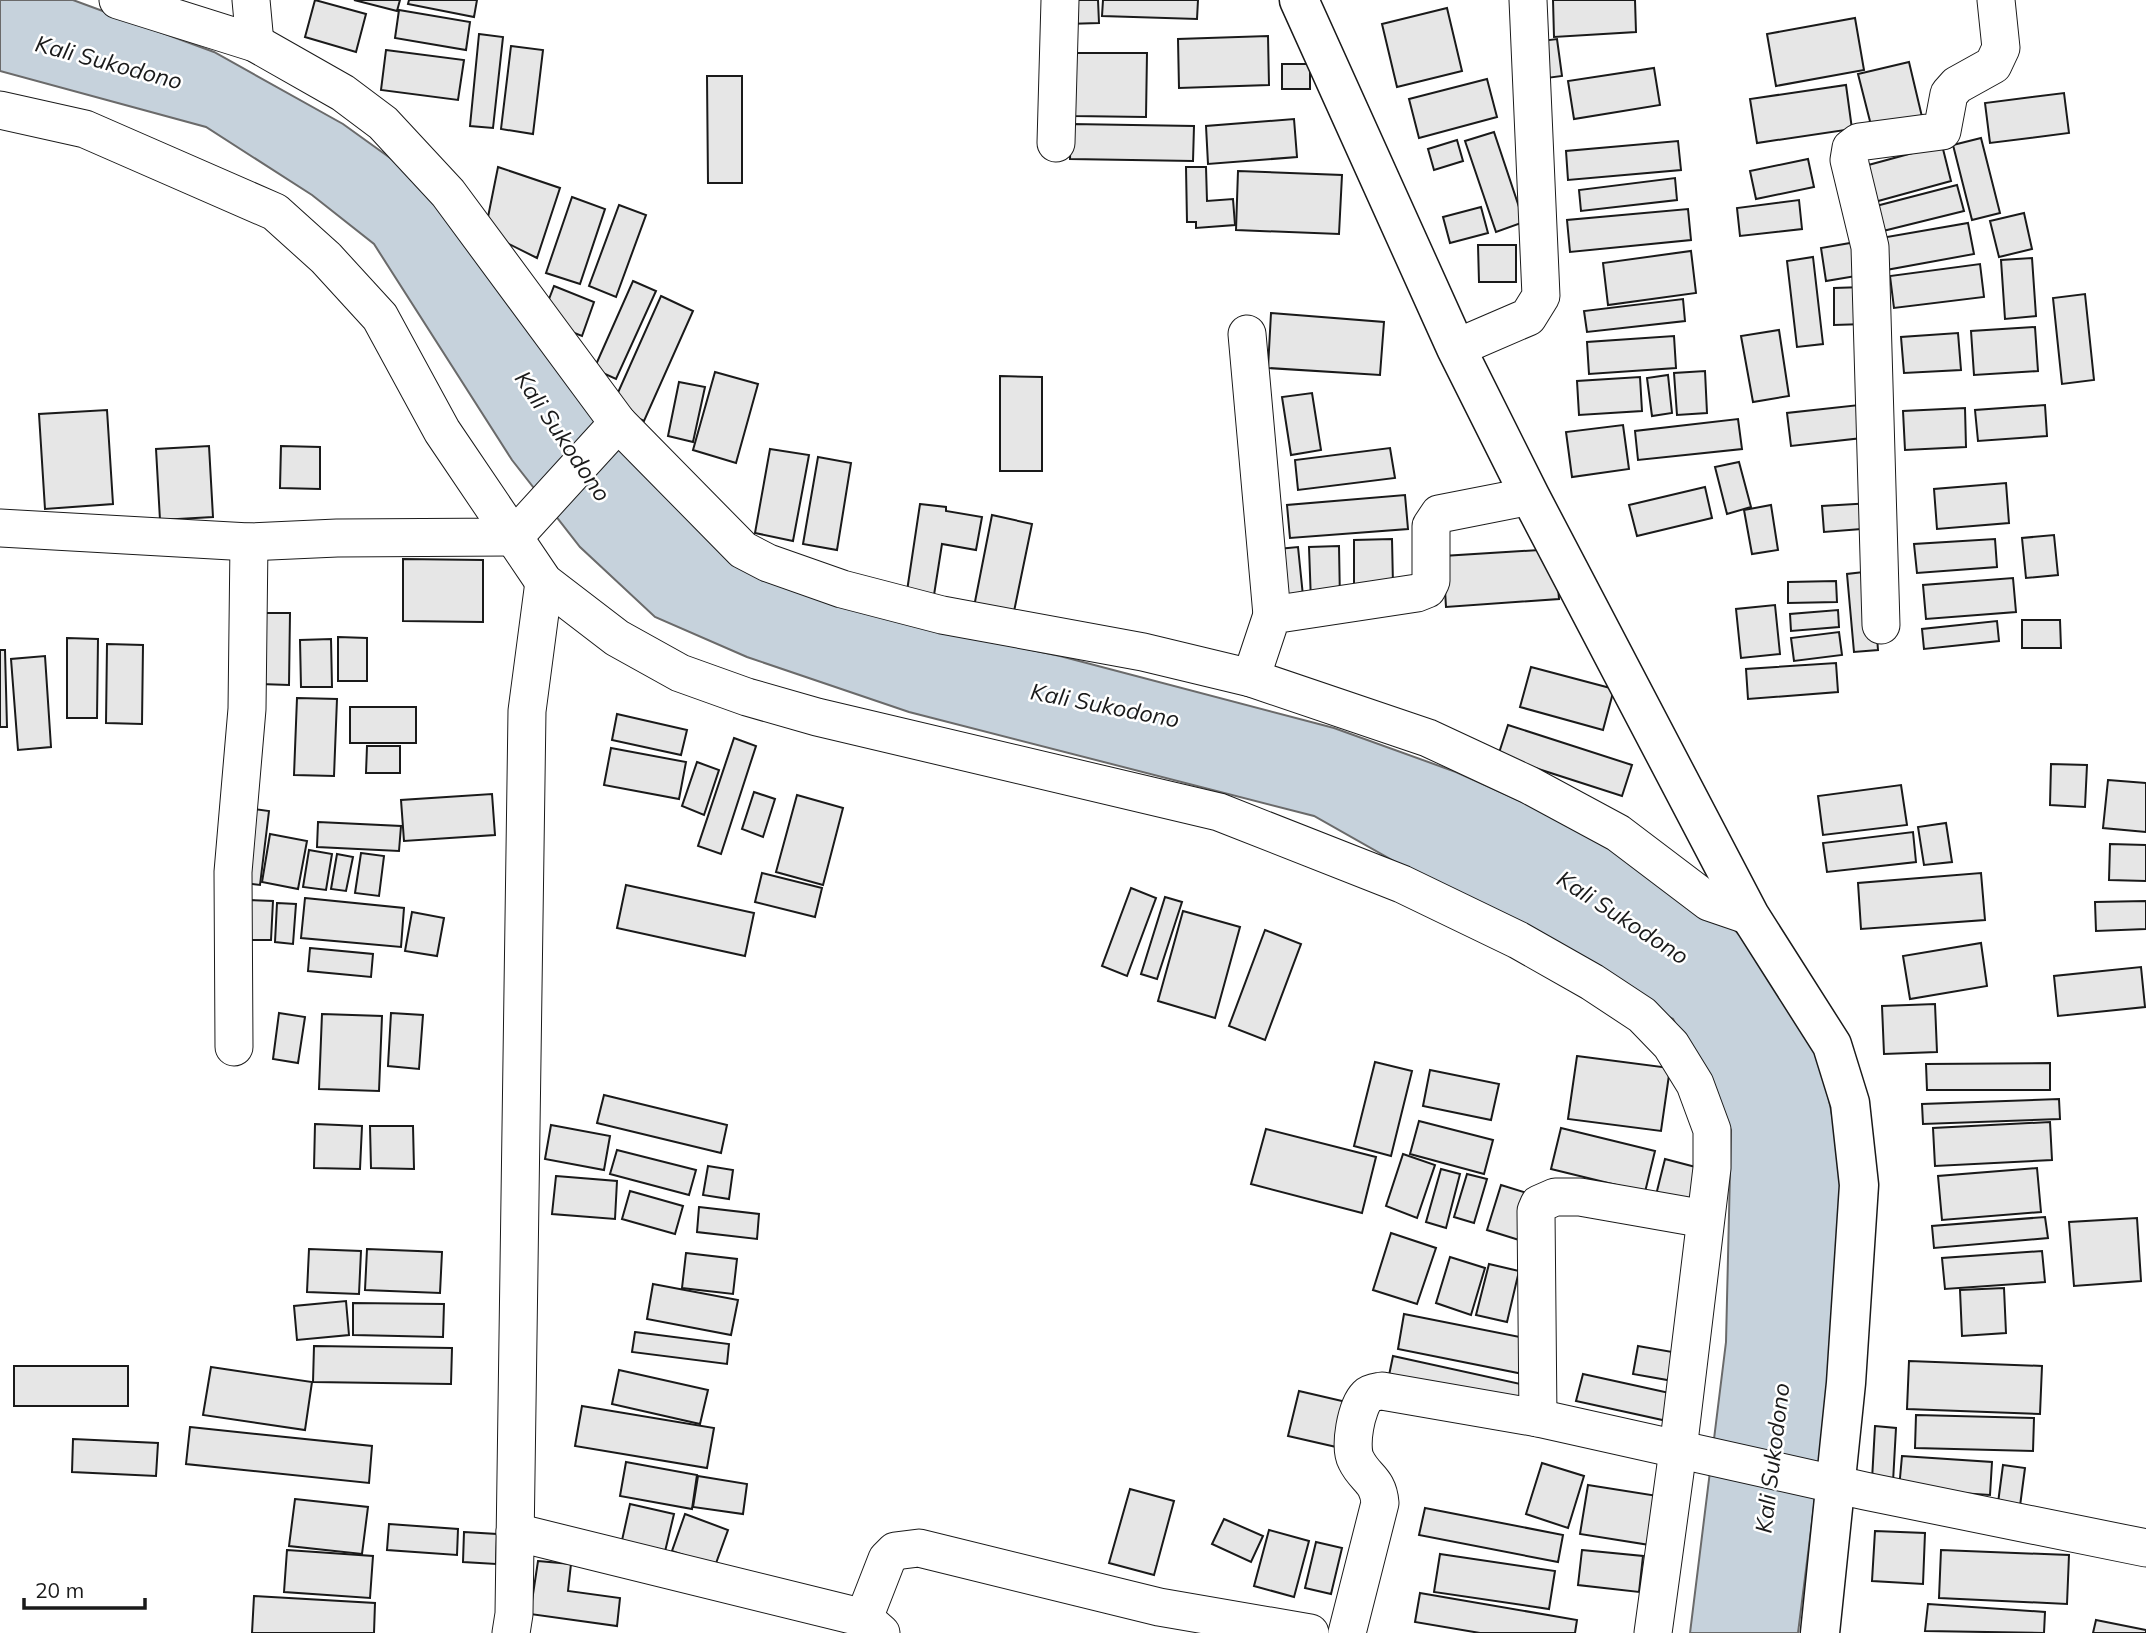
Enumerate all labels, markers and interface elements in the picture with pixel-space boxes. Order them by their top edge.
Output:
water label: Kali Sukodono [32,28,186,96]
water label: Kali Sukodono [509,365,617,507]
water label: Kali Sukodono [1028,676,1182,734]
water label: Kali Sukodono [1552,864,1694,970]
water label: Kali Sukodono [1748,1381,1796,1535]
scale bar [24,1566,145,1610]
text: 20 m [35,1577,84,1603]

